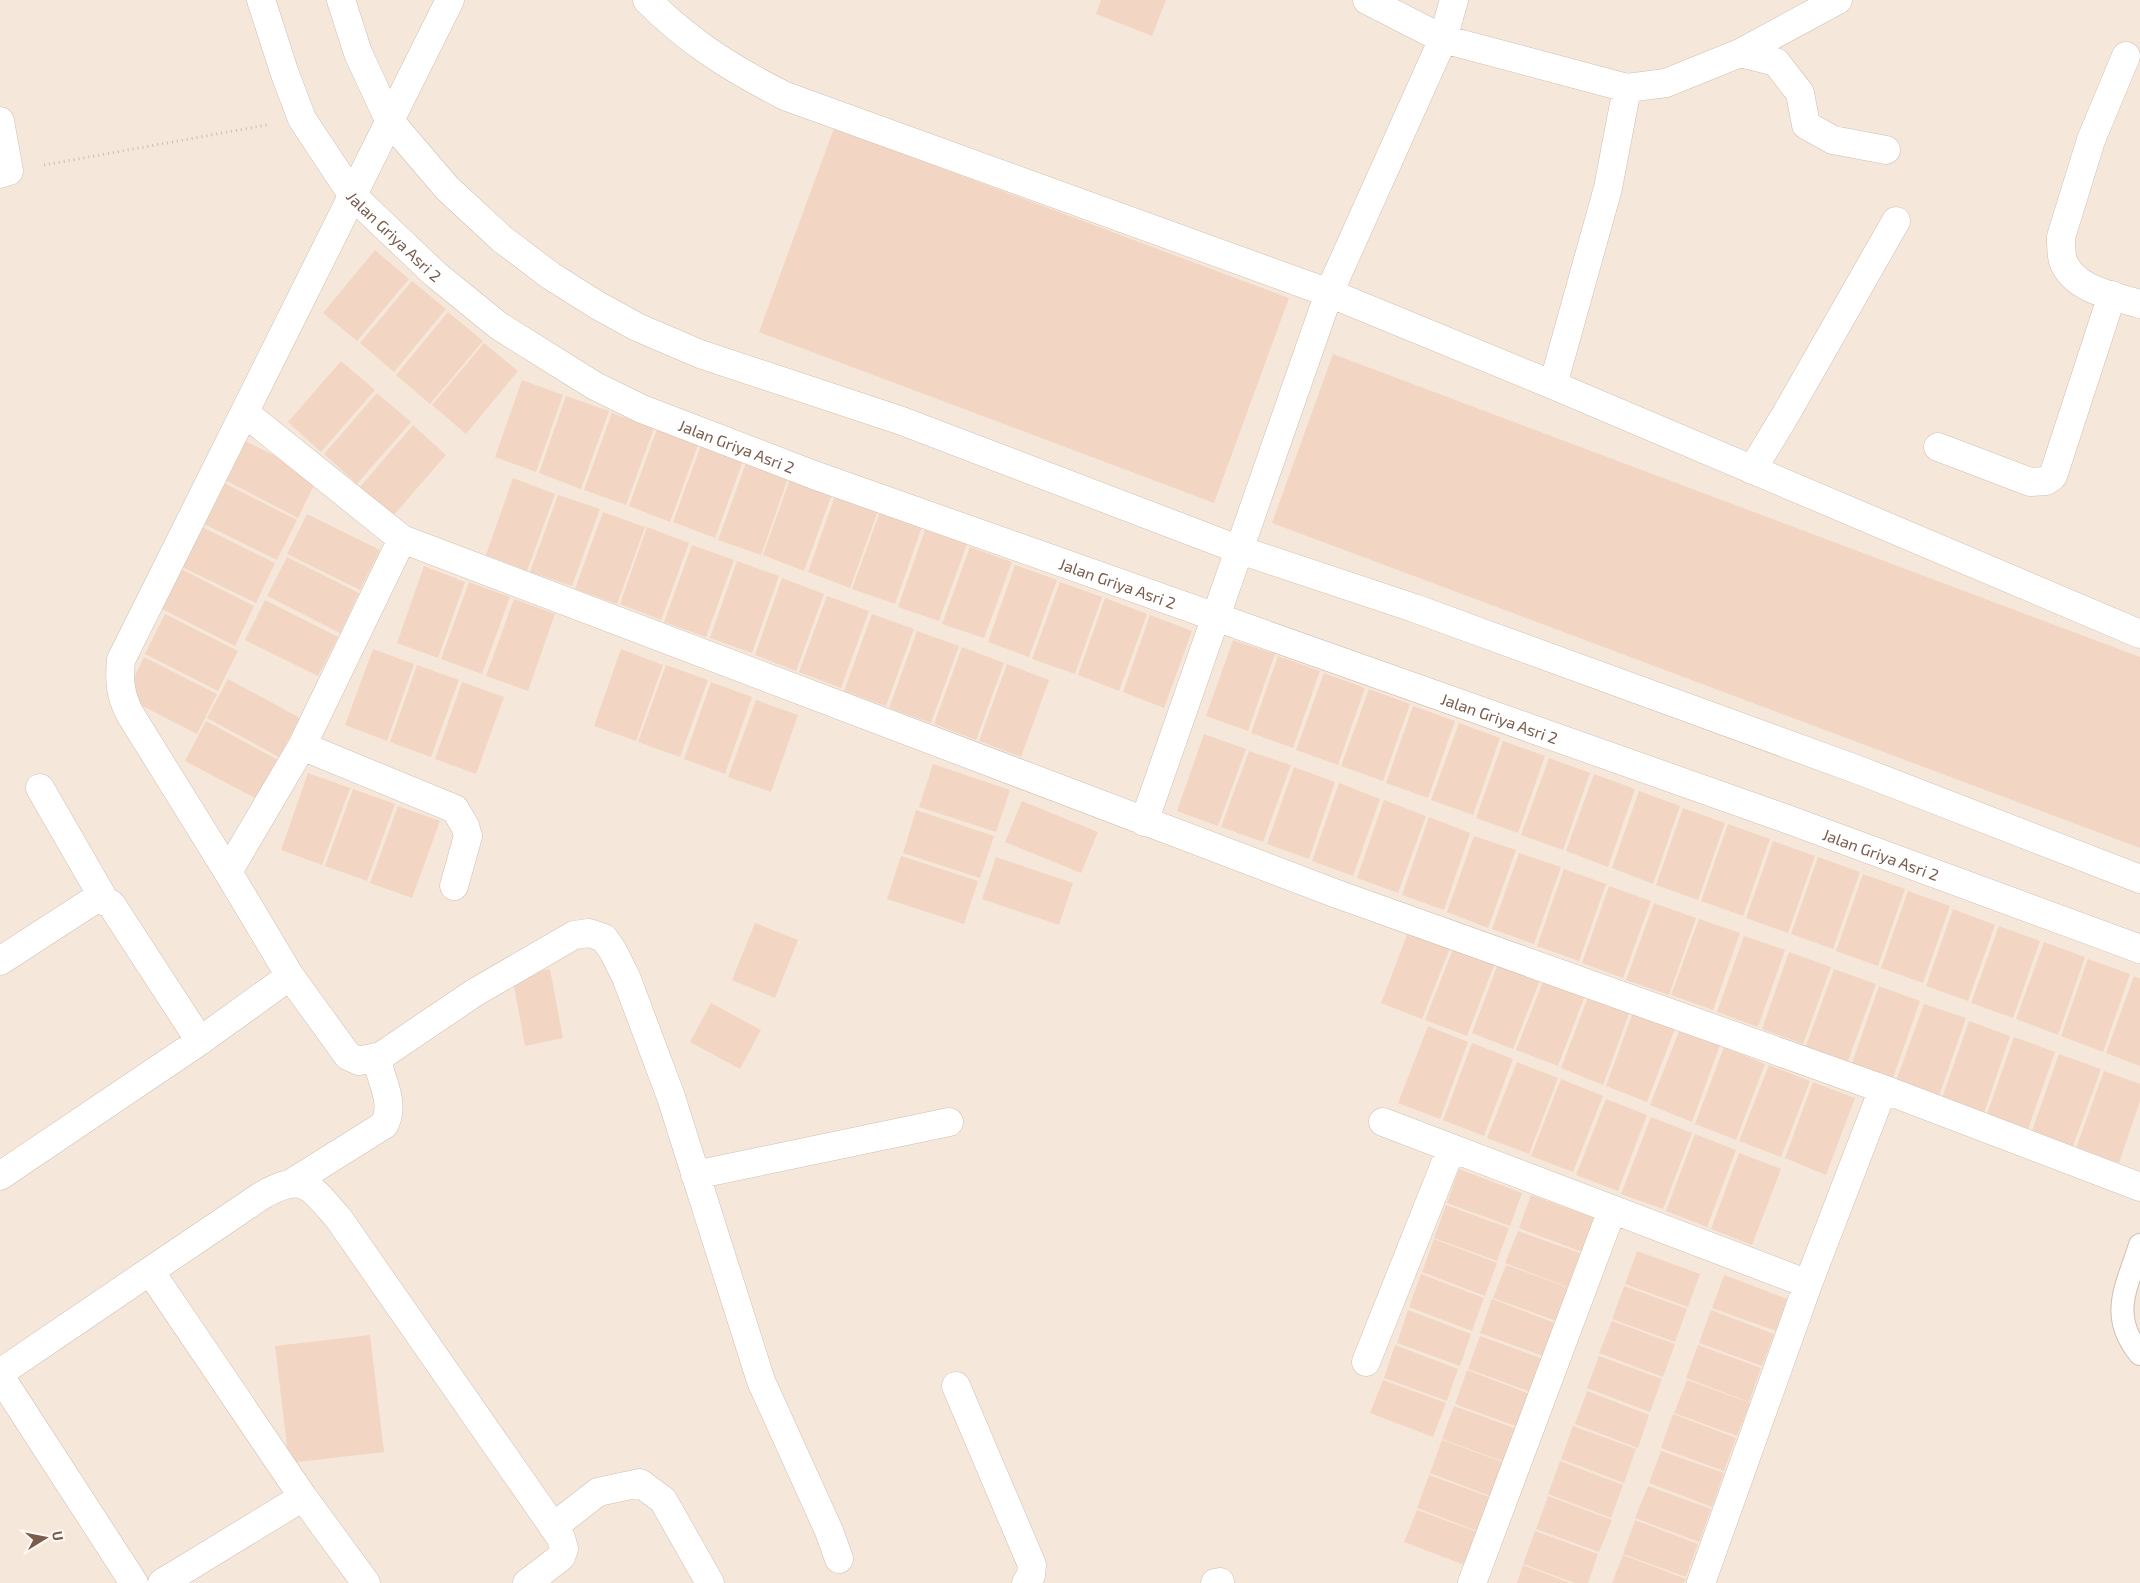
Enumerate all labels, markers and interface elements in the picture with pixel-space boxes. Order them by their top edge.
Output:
street label: Jalan Griya Asri 2 [343,188,446,285]
street label: Jalan Griya Asri 2 [676,415,797,476]
street label: Jalan Griya Asri 2 [1057,553,1179,612]
street label: Jalan Griya Asri 2 [1439,688,1561,747]
street label: Jalan Griya Asri 2 [1820,824,1942,884]
north arrow [20,1513,70,1563]
text: U [49,1529,68,1542]

